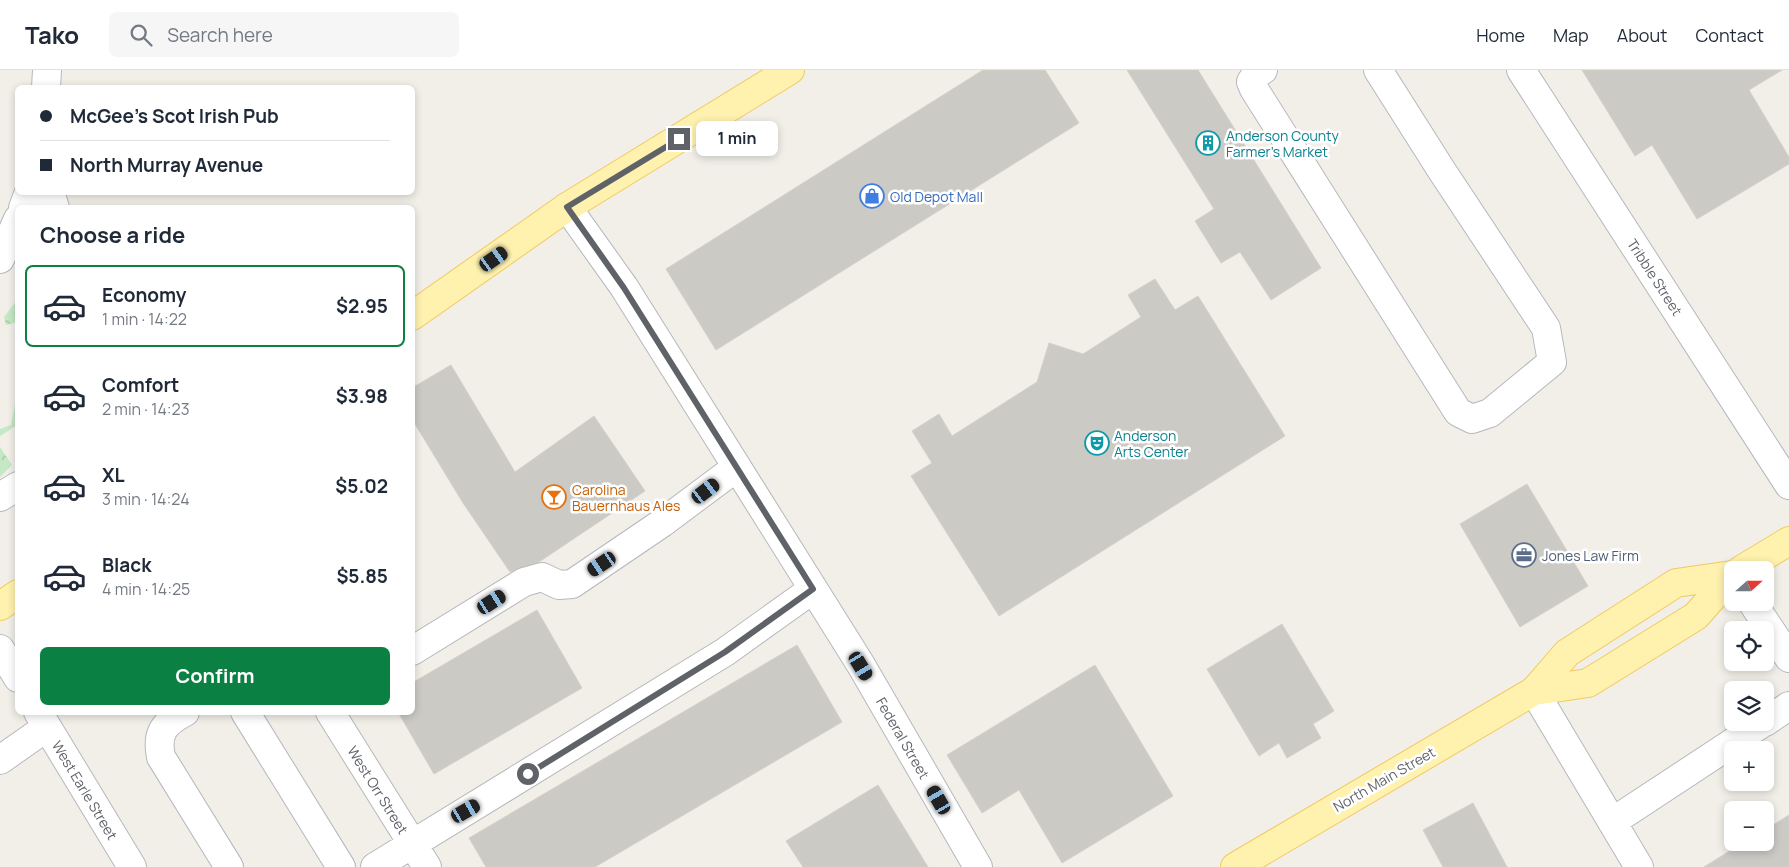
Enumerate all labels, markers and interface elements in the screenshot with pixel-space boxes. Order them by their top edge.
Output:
search box [109,12,459,57]
text: Tako [25,18,79,51]
icon: search [127,21,155,49]
text: Search here [167,22,273,48]
text: Home [1476,23,1525,47]
text: Map [1553,23,1589,47]
text: About [1617,23,1667,47]
text: Contact [1695,23,1764,47]
text: McGee's Scot Irish Pub [70,103,279,129]
callout: 1 min [696,122,779,156]
place label: Anderson County Farmer's Market [1226,126,1339,161]
text: 1 min [717,127,757,149]
route end [668,128,690,150]
building icon: Anderson County Farmer's Market [1195,130,1221,156]
text: North Murray Avenue [70,152,263,178]
shop icon: Old Depot Mall [859,183,885,209]
place label: Old Depot Mall [890,187,983,206]
text: Choose a ride [40,220,185,250]
street label: Tribble Street [1623,235,1687,319]
car [477,244,510,274]
text: Economy [102,282,186,308]
icon: car [42,284,87,329]
text: $2.95 [336,293,388,319]
text: 1 min · 14:22 [102,308,187,330]
text: Comfort [102,372,179,398]
icon: car [42,374,87,419]
text: $3.98 [336,383,388,409]
text: 2 min · 14:23 [102,398,190,420]
place label: Anderson Arts Center [1114,426,1189,461]
theatre icon: Anderson Arts Center [1084,430,1110,456]
text: XL [102,462,125,488]
icon: car [42,464,87,509]
text: $5.02 [335,473,388,499]
car [689,476,722,506]
place label: Carolina Bauernhaus Ales [572,480,680,515]
bar icon: Carolina Bauernhaus Ales [541,484,567,510]
text: 3 min · 14:24 [102,488,190,510]
office icon: Jones Law Firm [1511,542,1537,568]
place label: Jones Law Firm [1542,546,1639,565]
car [585,549,618,579]
text: Black [102,552,151,578]
icon: car [42,554,87,599]
north arrow [1724,561,1774,611]
map controls [1724,561,1774,851]
text: $5.85 [336,563,388,589]
text: 4 min · 14:25 [102,578,190,600]
car [475,588,508,616]
button: locate [1724,621,1774,671]
button: Confirm [40,647,390,705]
car [846,649,875,683]
button: layers [1724,681,1774,731]
street label: Federal Street [872,694,934,783]
street label: West Earle Street [48,737,122,843]
button: + [1724,741,1774,791]
street label: West Orr Street [343,742,413,838]
street label: North Main Street [1330,742,1439,816]
route start [517,763,539,785]
car [925,783,952,817]
car [449,797,482,825]
button: − [1724,801,1774,851]

